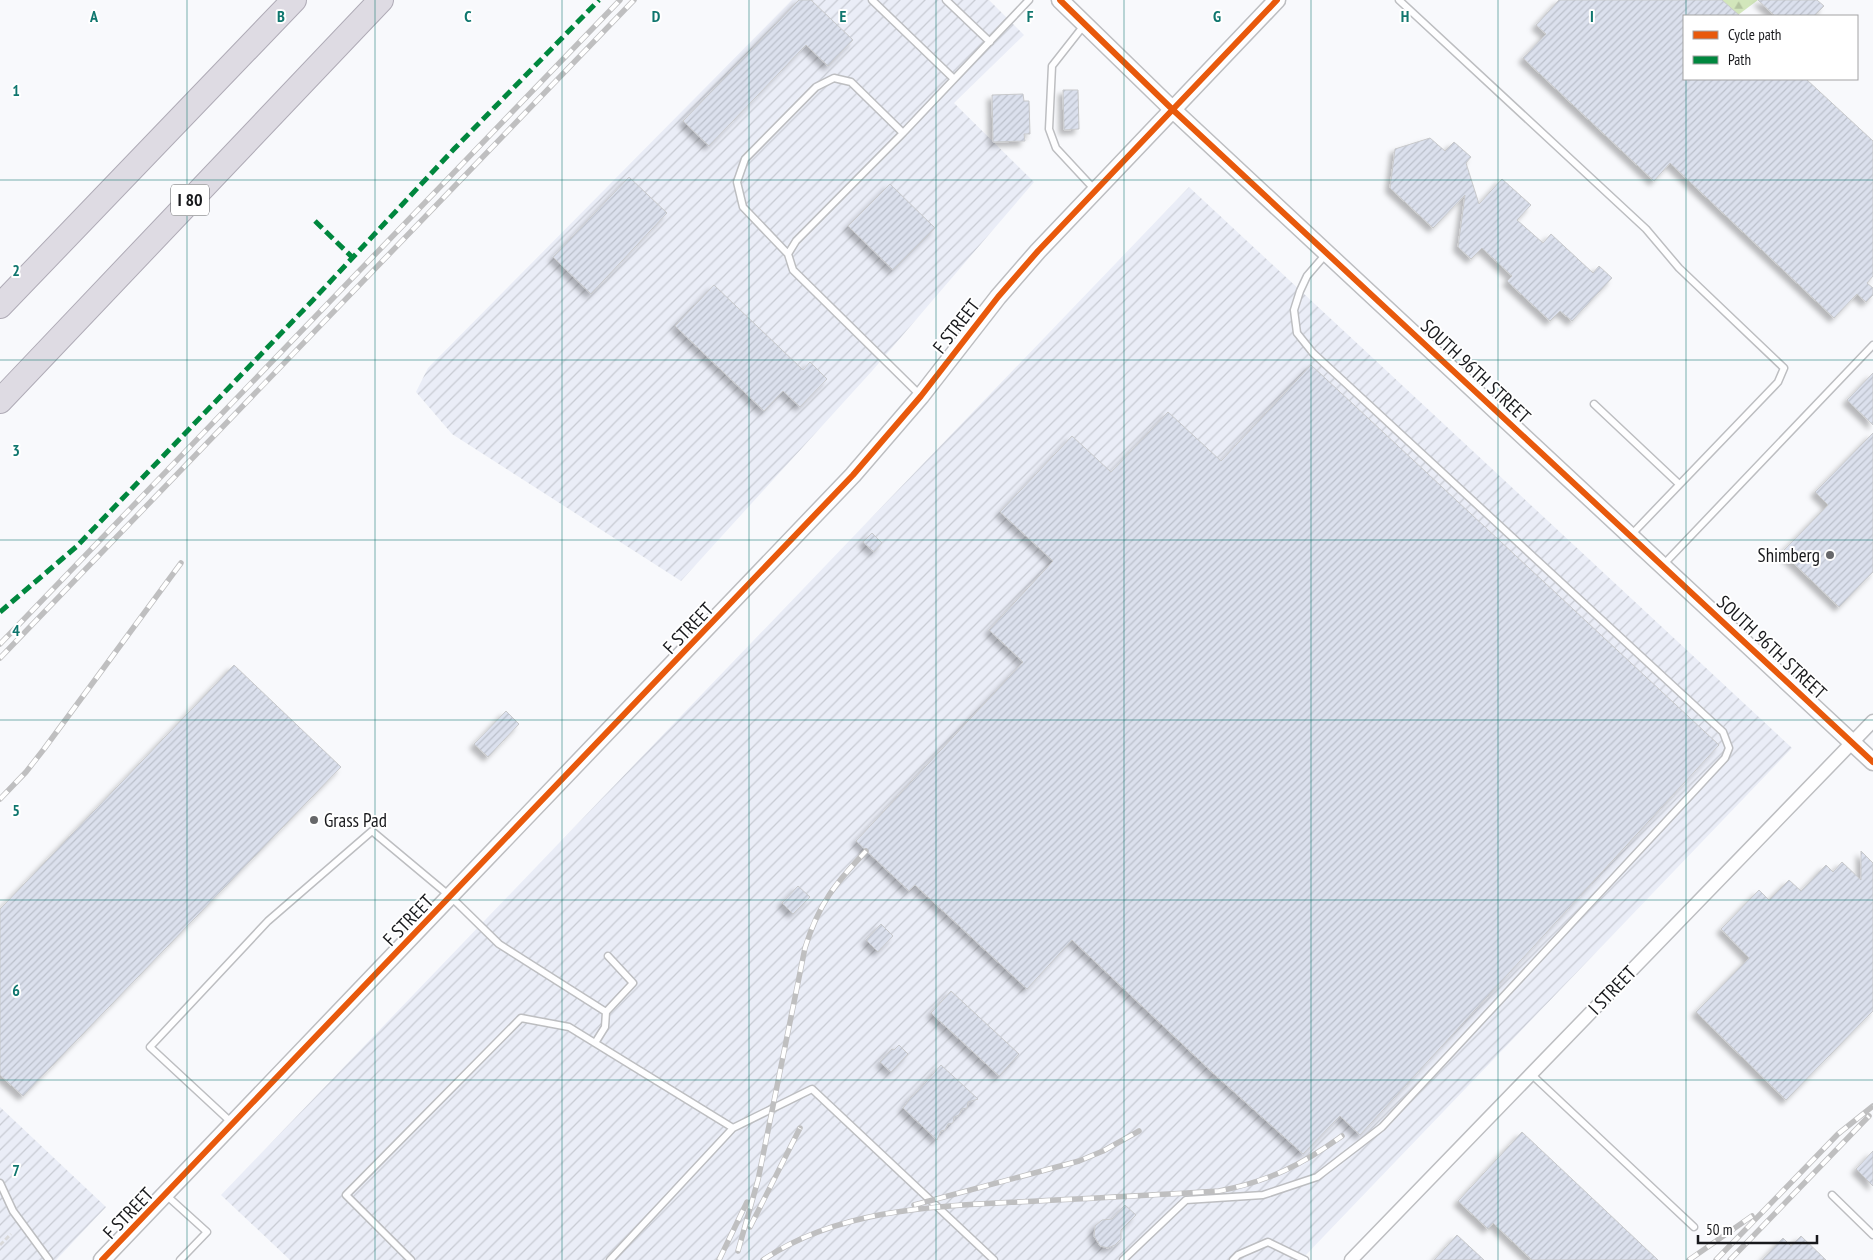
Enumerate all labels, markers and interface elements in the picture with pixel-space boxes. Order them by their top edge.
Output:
text: A [89,6,99,26]
text: B [277,6,285,26]
text: C [464,6,472,26]
text: D [652,6,661,26]
text: E [840,6,847,26]
text: F [1027,6,1034,26]
text: G [1213,6,1221,26]
text: H [1401,6,1409,26]
text: I [1590,6,1594,26]
legend [1683,15,1858,80]
text: Cycle path [1728,25,1781,44]
text: Path [1728,50,1751,69]
text: 1 [12,80,20,100]
road number: I 80 [171,184,209,216]
text: 2 [12,260,20,280]
street label: F STREET [927,294,985,358]
street label: SOUTH 96TH STREET [1416,314,1536,428]
text: 3 [12,440,20,460]
place label: Shimberg [1758,543,1820,567]
marker: Shimberg [1824,549,1836,561]
street label: SOUTH 96TH STREET [1712,590,1832,704]
street label: F STREET [658,597,719,659]
text: 4 [12,620,20,640]
text: 5 [12,800,20,820]
place label: Grass Pad [324,808,387,832]
marker: Grass Pad [308,814,320,826]
street label: F STREET [378,889,439,951]
street label: I STREET [1583,960,1641,1020]
text: 6 [12,980,20,1000]
text: 7 [12,1160,20,1180]
street label: F STREET [98,1182,159,1244]
scale bar [1698,1212,1817,1244]
text: 50 m [1706,1220,1732,1239]

